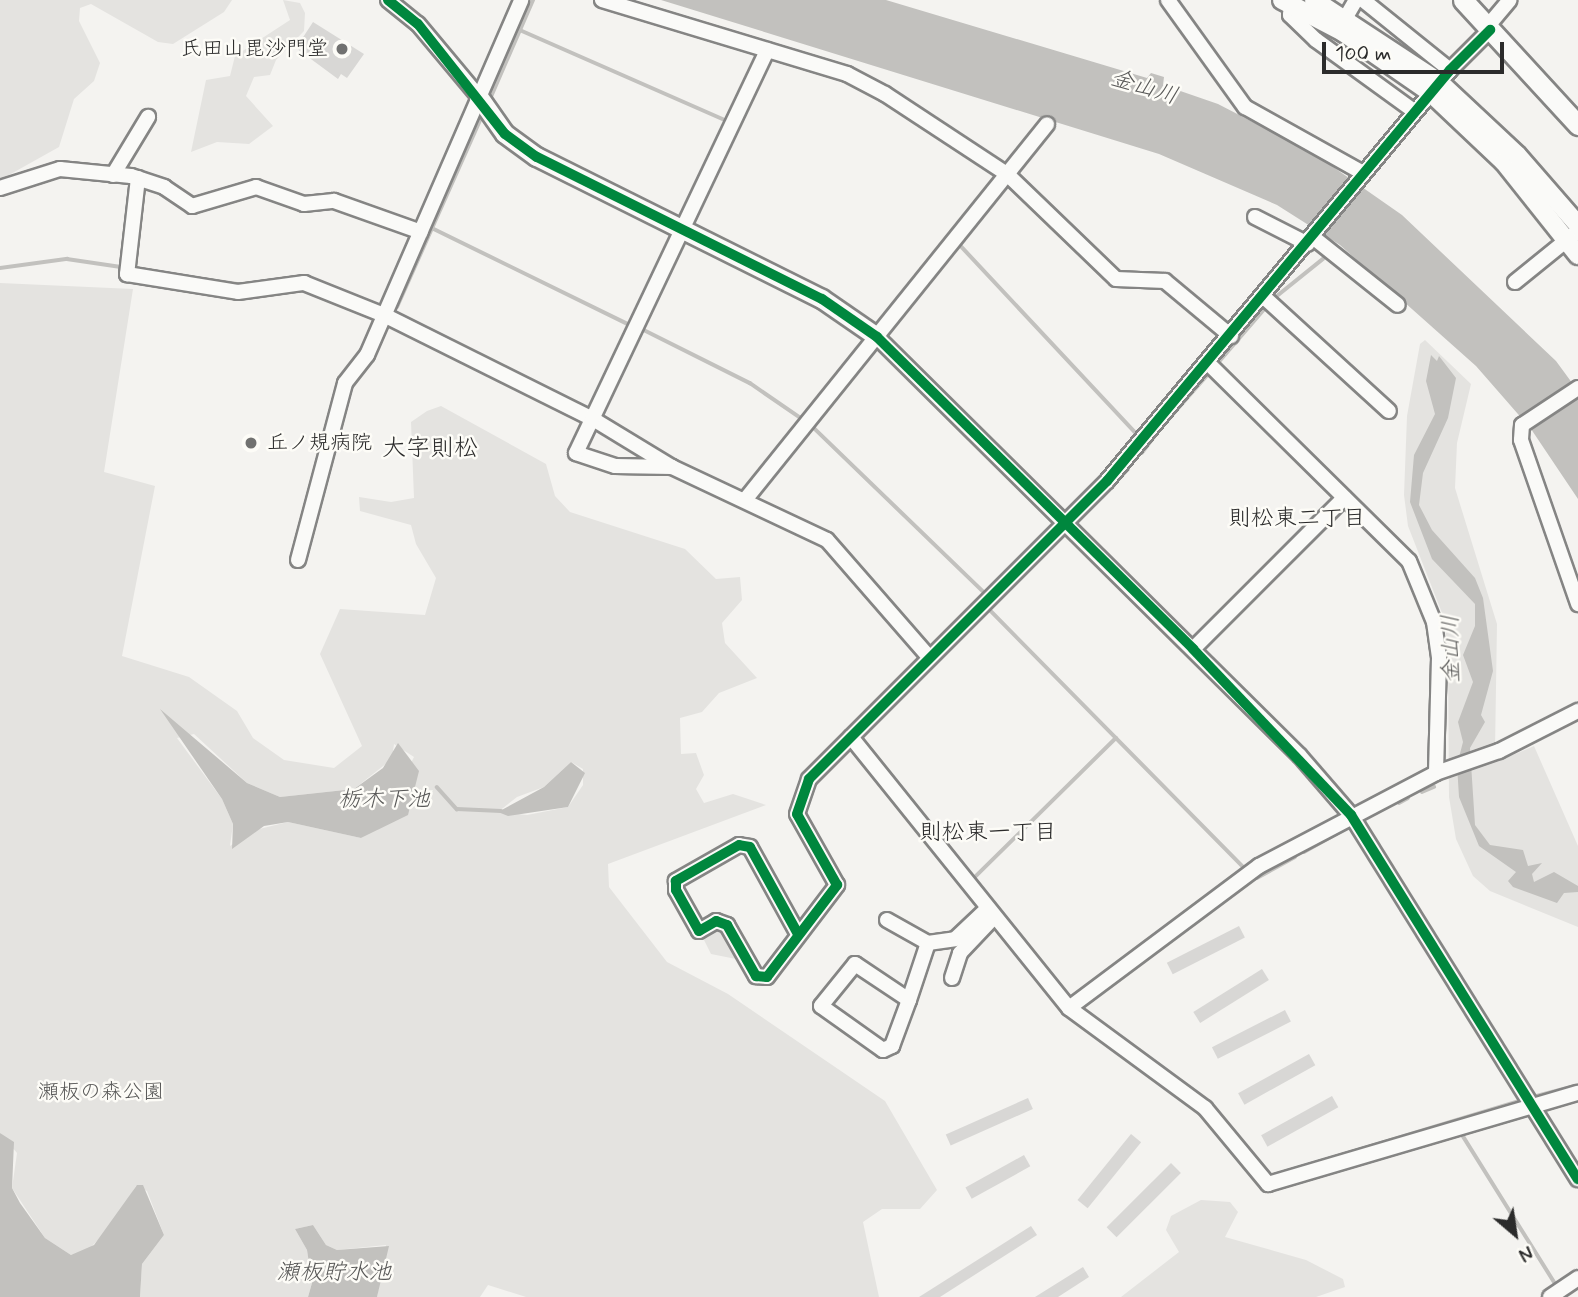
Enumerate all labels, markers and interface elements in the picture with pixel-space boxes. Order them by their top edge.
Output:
scale bar [1326,28,1508,72]
place label: 氏田山毘沙門堂 [181,36,328,62]
text: 100 m [1335,40,1391,68]
marker: 氏田山毘沙門堂 [334,41,350,57]
water label: 金山川 [1107,65,1181,111]
place label: 丘ノ規病院 [267,430,372,456]
marker: 丘ノ規病院 [241,433,261,453]
district label: 大字則松 [382,435,478,463]
district label: 則松東二丁目 [1228,505,1366,533]
water label: 金山川 [1438,614,1466,684]
water label: 栃木下池 [338,786,430,814]
district label: 則松東一丁目 [919,819,1057,847]
park label: 瀬板の森公園 [38,1079,164,1105]
north arrow [1480,1199,1550,1269]
text: N [1514,1239,1537,1267]
water label: 瀬板貯水池 [277,1259,391,1287]

